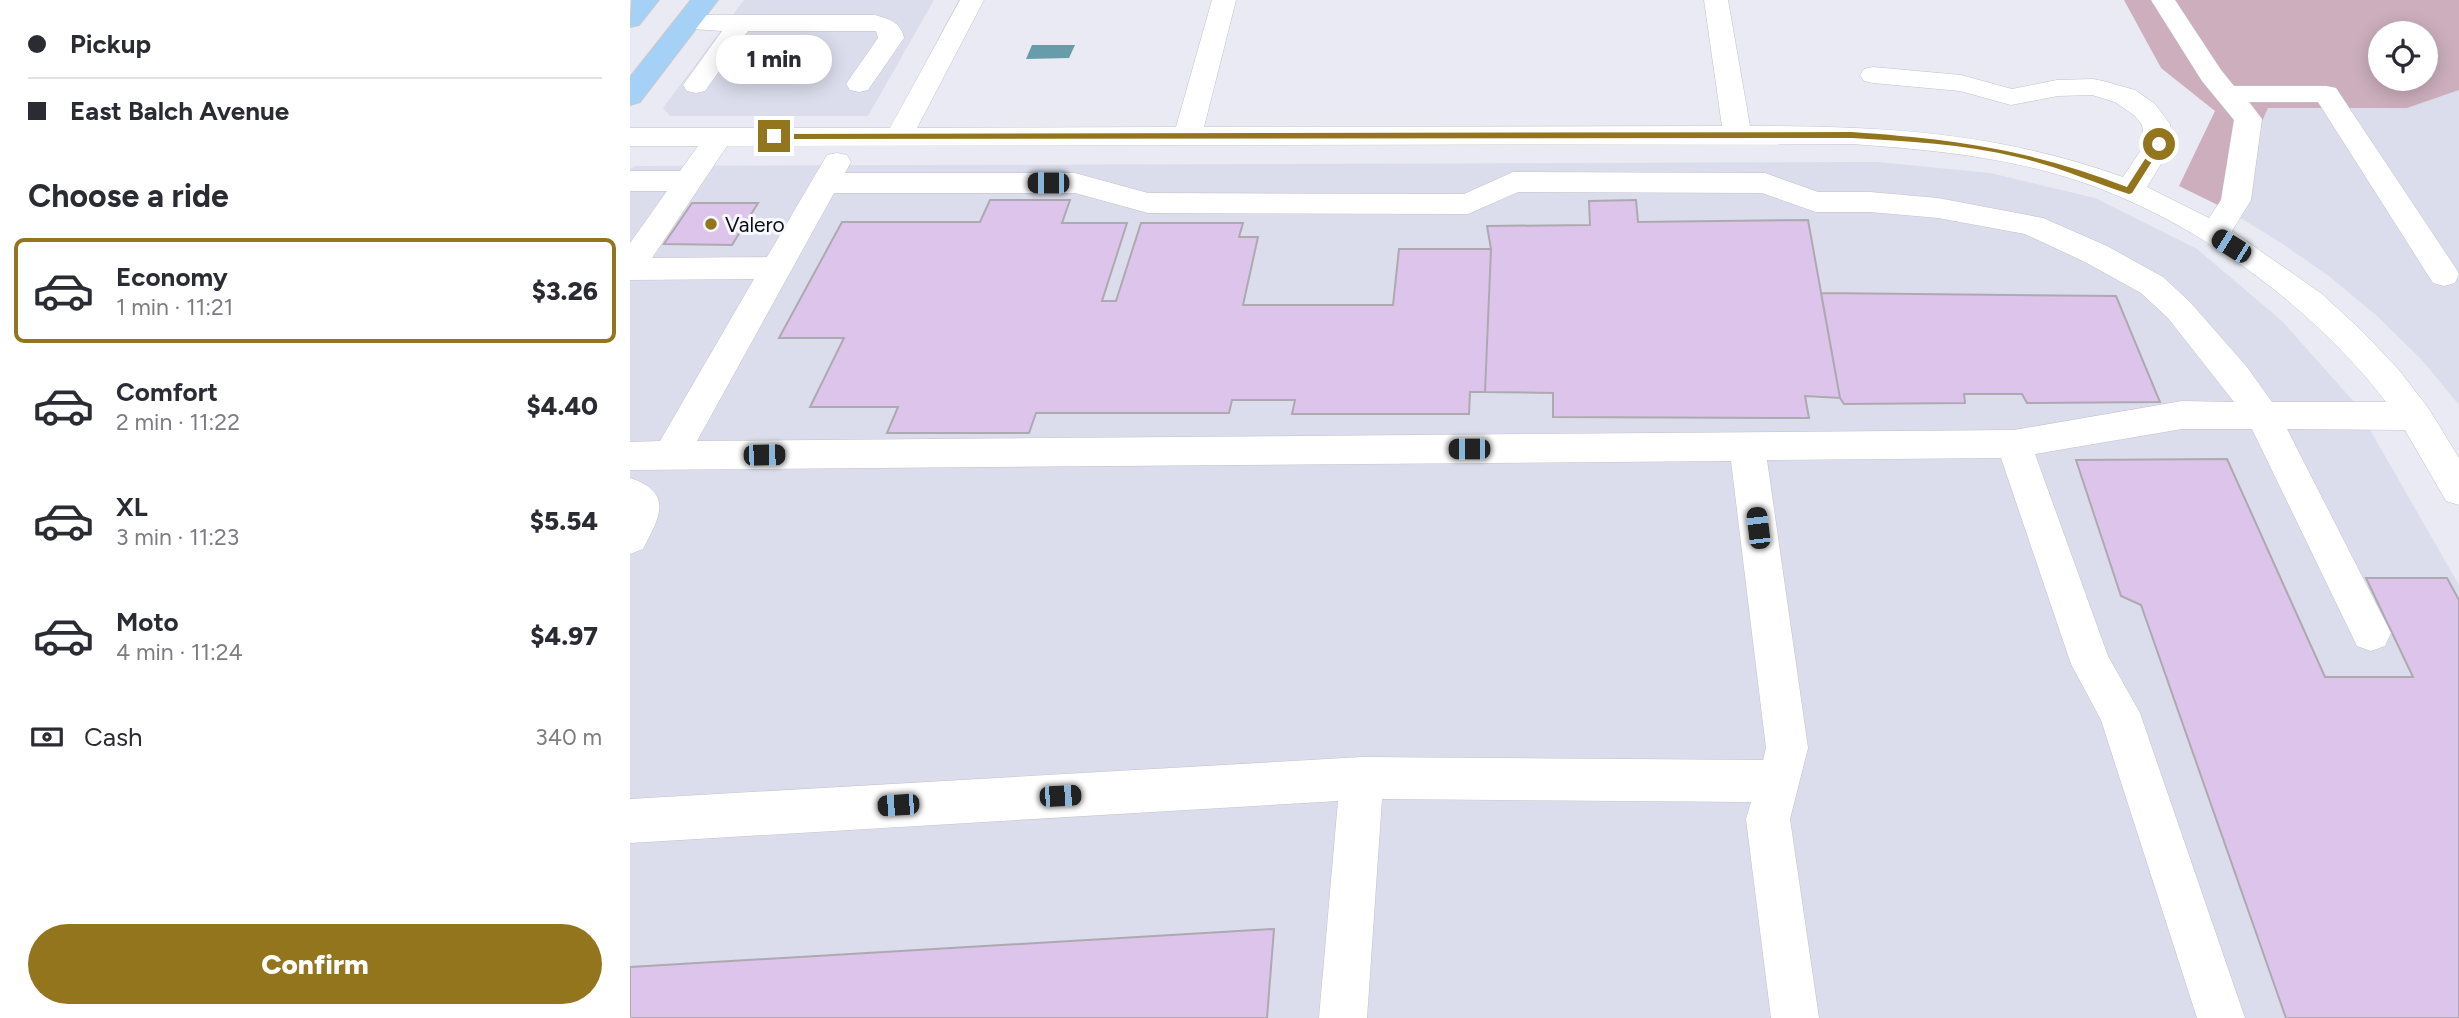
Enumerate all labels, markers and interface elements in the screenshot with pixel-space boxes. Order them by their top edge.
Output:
map controls [2368,21,2438,91]
button: locate [2368,21,2438,91]
text: Pickup [70,28,151,60]
callout: 1 min [716,34,832,83]
text: 1 min [747,45,801,73]
text: East Balch Avenue [70,95,289,127]
route end [758,120,790,152]
route start [2143,128,2175,160]
car [1028,173,1070,194]
text: Choose a ride [28,177,229,215]
place label: Valero [725,212,785,237]
marker: Valero [703,216,719,232]
car [2208,226,2255,266]
icon: car [32,259,95,322]
text: Economy [116,261,228,293]
text: $3.26 [532,275,598,307]
text: 1 min · 11:21 [116,293,233,321]
icon: car [32,374,95,437]
text: Comfort [116,376,218,408]
text: $4.40 [527,390,598,422]
text: 2 min · 11:22 [116,408,240,436]
car [1449,439,1491,460]
car [743,444,786,466]
icon: car [32,489,95,552]
text: XL [116,491,148,523]
text: $5.54 [530,505,598,537]
car [1746,506,1771,550]
text: 3 min · 11:23 [116,523,239,551]
icon: car [32,604,95,667]
text: Moto [116,606,179,638]
text: $4.97 [530,620,598,652]
text: 4 min · 11:24 [116,638,243,666]
icon: cash [28,718,66,756]
text: Cash [84,721,143,753]
text: 340 m [535,723,602,751]
car [1039,784,1082,808]
car [877,793,920,817]
button: Confirm [28,924,602,1004]

